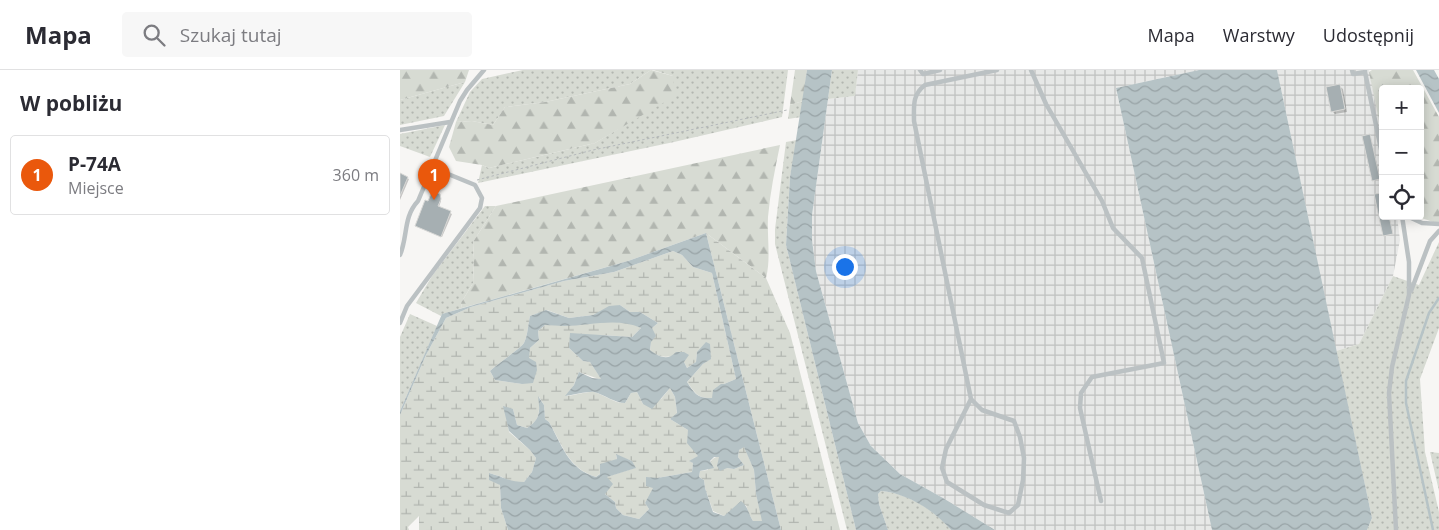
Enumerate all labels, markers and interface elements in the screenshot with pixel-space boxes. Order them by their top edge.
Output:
search box [122,12,472,57]
text: Mapa [25,18,92,51]
icon: search [140,21,168,49]
text: Szukaj tutaj [180,22,282,48]
text: Mapa [1148,23,1195,47]
text: Warstwy [1223,23,1295,47]
text: Udostępnij [1323,23,1414,47]
map controls [1379,85,1424,220]
button: + [1379,85,1424,130]
text: W pobliżu [20,89,122,117]
button: − [1379,130,1424,175]
text: P-74A [68,151,121,177]
pin: 1 [418,159,450,200]
text: 1 [32,164,42,186]
text: 360 m [333,164,379,186]
button: locate [1379,175,1424,220]
text: Miejsce [68,177,124,199]
your location [832,254,858,280]

